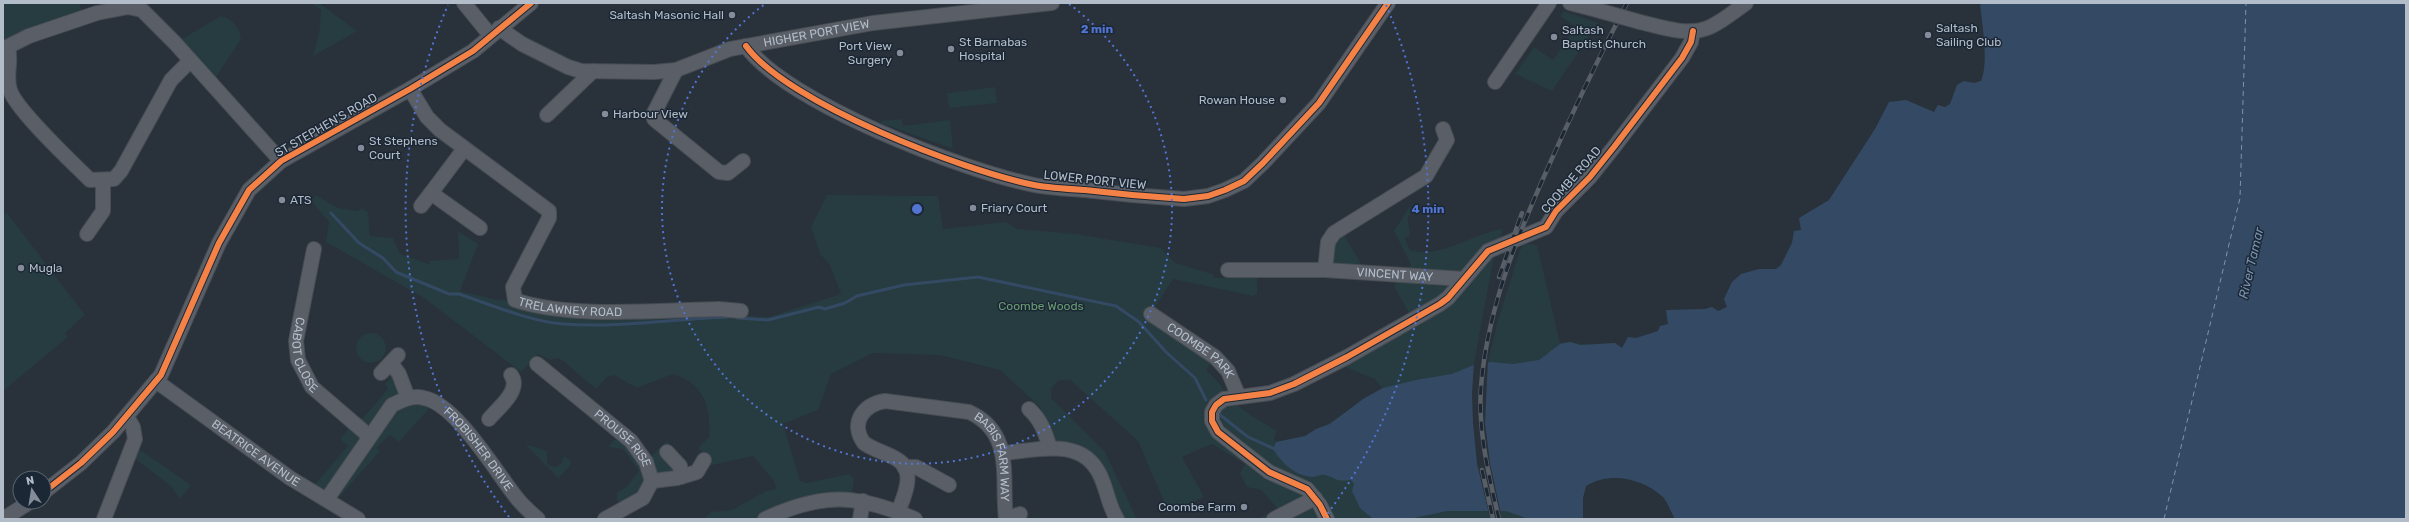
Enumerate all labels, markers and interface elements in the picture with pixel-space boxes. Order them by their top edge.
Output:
place label: Saltash Masonic Hall [609,8,724,22]
marker: Saltash Masonic Hall [727,10,737,20]
street label: HIGHER PORT VIEW [762,17,871,50]
place label: Saltash Sailing Club [1936,21,2001,49]
text: 2 min [1081,22,1114,36]
place label: Saltash Baptist Church [1562,23,1646,51]
marker: Saltash Sailing Club [1923,30,1933,40]
marker: Saltash Baptist Church [1549,32,1559,42]
place label: St Barnabas Hospital [959,35,1027,63]
place label: Port View Surgery [839,39,892,67]
marker: St Barnabas Hospital [946,44,956,54]
marker: Port View Surgery [895,48,905,58]
street label: ST STEPHEN'S ROAD [272,90,380,160]
place label: Rowan House [1199,93,1275,107]
marker: Rowan House [1278,95,1288,105]
place label: Harbour View [613,107,688,121]
marker: Harbour View [600,109,610,119]
place label: St Stephens Court [369,134,438,162]
marker: St Stephens Court [356,143,366,153]
street label: COOMBE ROAD [1538,144,1604,216]
street label: LOWER PORT VIEW [1043,168,1147,192]
place label: ATS [290,193,312,207]
marker: ATS [277,195,287,205]
place label: Friary Court [981,201,1047,215]
centre of rings [910,202,924,216]
text: 4 min [1412,202,1445,216]
marker: Friary Court [968,203,978,213]
water label: River Tamar [2236,225,2267,300]
place label: Mugla [29,261,62,275]
marker: Mugla [16,263,26,273]
street label: VINCENT WAY [1356,265,1434,284]
street label: TRELAWNEY ROAD [517,295,622,319]
park label: Coombe Woods [998,299,1084,313]
street label: CABOT CLOSE [289,316,321,396]
street label: COOMBE PARK [1164,320,1237,381]
street label: FROBISHER DRIVE [441,404,516,494]
street label: PROUSE RISE [591,407,654,468]
street label: BABIS FARM WAY [972,409,1012,502]
street label: BEATRICE AVENUE [209,417,302,489]
north arrow [12,470,52,510]
text: N [25,474,35,488]
place label: Coombe Farm [1158,500,1236,514]
marker: Coombe Farm [1239,502,1249,512]

